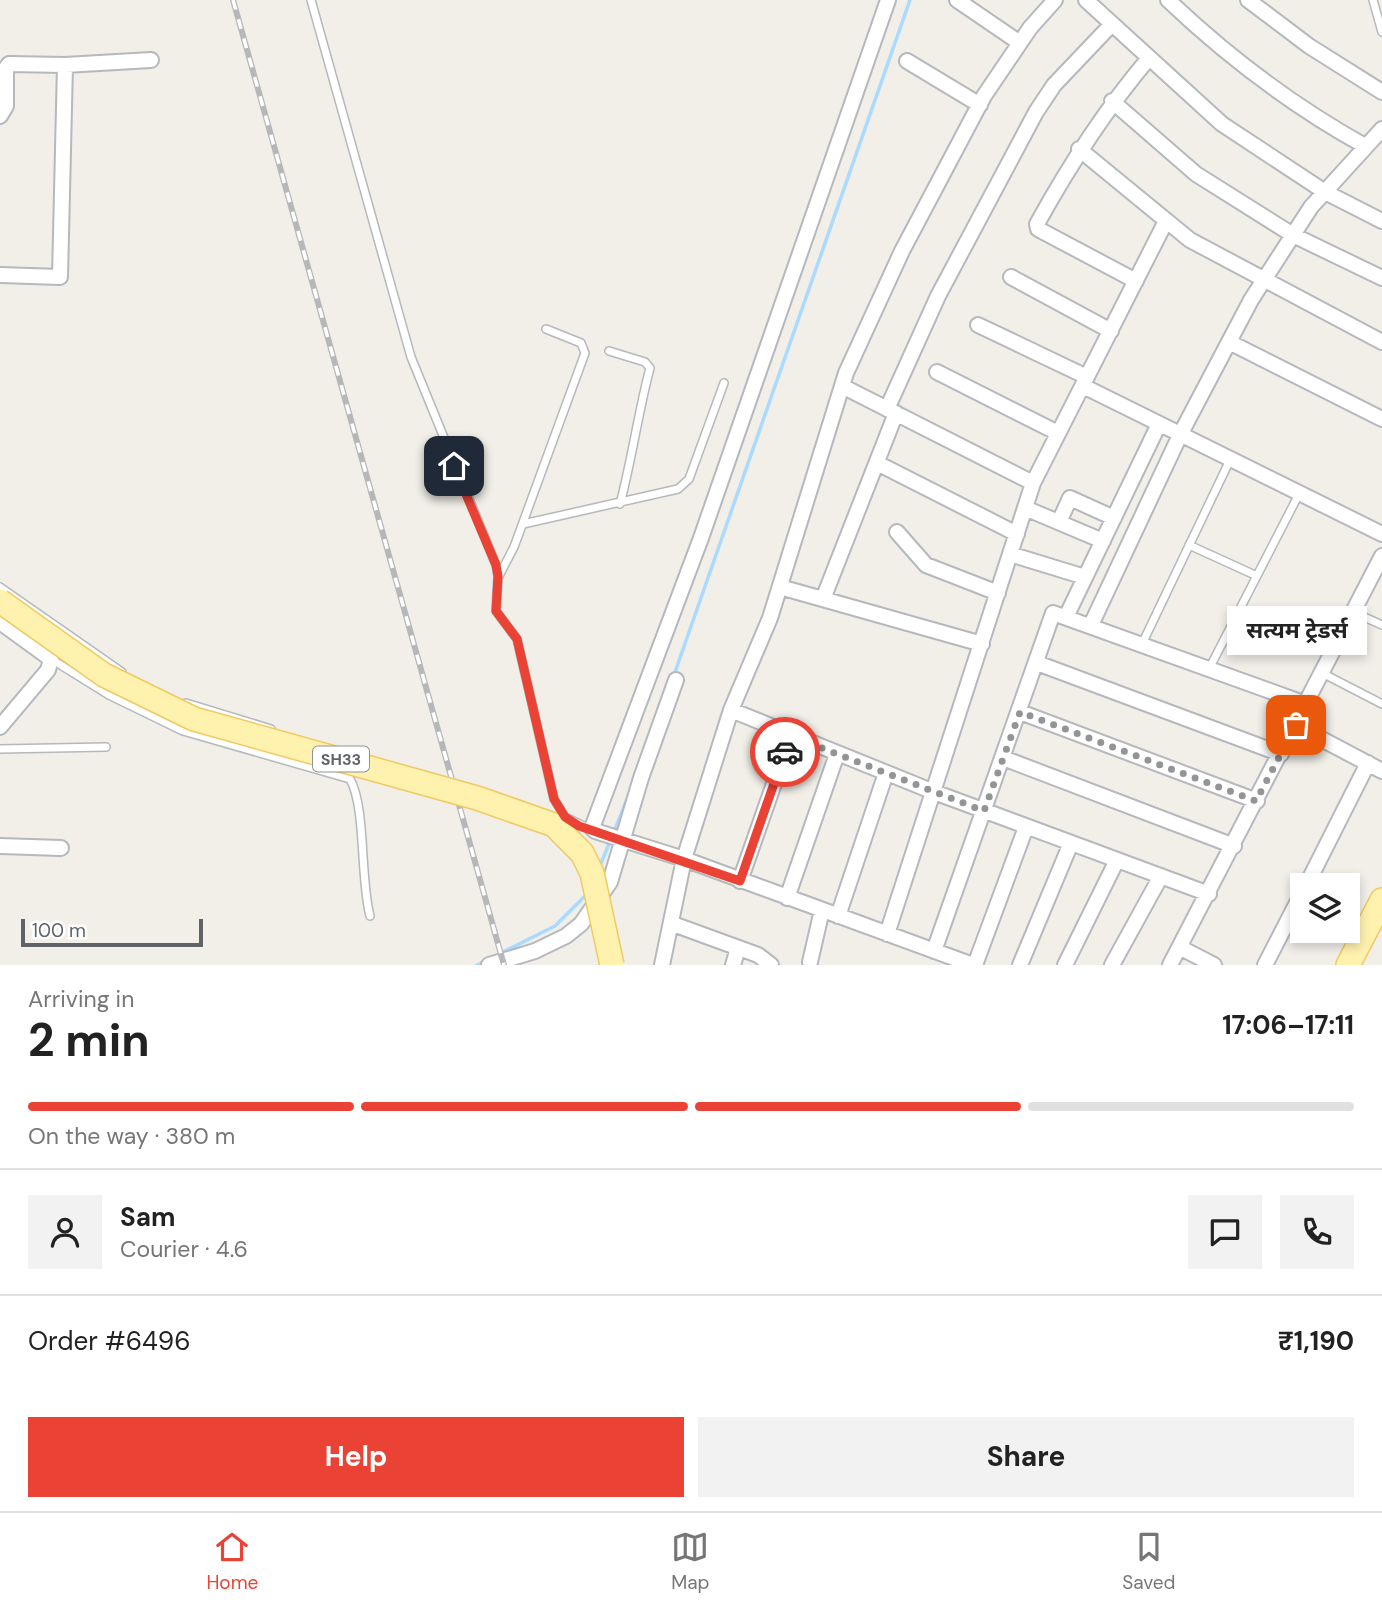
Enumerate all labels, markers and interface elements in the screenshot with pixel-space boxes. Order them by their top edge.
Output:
pin [424,436,484,496]
icon: home [435,447,473,485]
callout: सत्यम ट्रेडर्स [1226,606,1366,655]
text: सत्यम ट्रेडर्स [1246,615,1348,645]
pin [1266,695,1326,755]
icon: bag [1277,706,1315,744]
courier [750,717,820,787]
icon: car [766,733,804,771]
road number: SH33 [313,746,369,772]
map controls [1290,873,1360,943]
button: layers [1290,873,1360,943]
scale bar [21,916,203,948]
text: 100 m [32,918,86,943]
text: Arriving in [28,984,134,1014]
text: 17:06–17:11 [1222,1008,1354,1042]
text: 2 min [28,1010,150,1070]
text: On the way · 380 m [28,1121,235,1151]
button: person [28,1195,102,1269]
button: chat [1188,1195,1262,1269]
button: phone [1280,1195,1354,1269]
text: Sam [120,1200,175,1234]
text: Courier · 4.6 [120,1234,248,1264]
text: Order #6496 [28,1324,191,1358]
text: ₹1,190 [1278,1324,1354,1358]
button: Help [28,1417,684,1497]
button: Share [698,1417,1354,1497]
tab: Home [206,1528,258,1595]
tab: Map [671,1528,709,1595]
tab: Saved [1122,1528,1176,1595]

